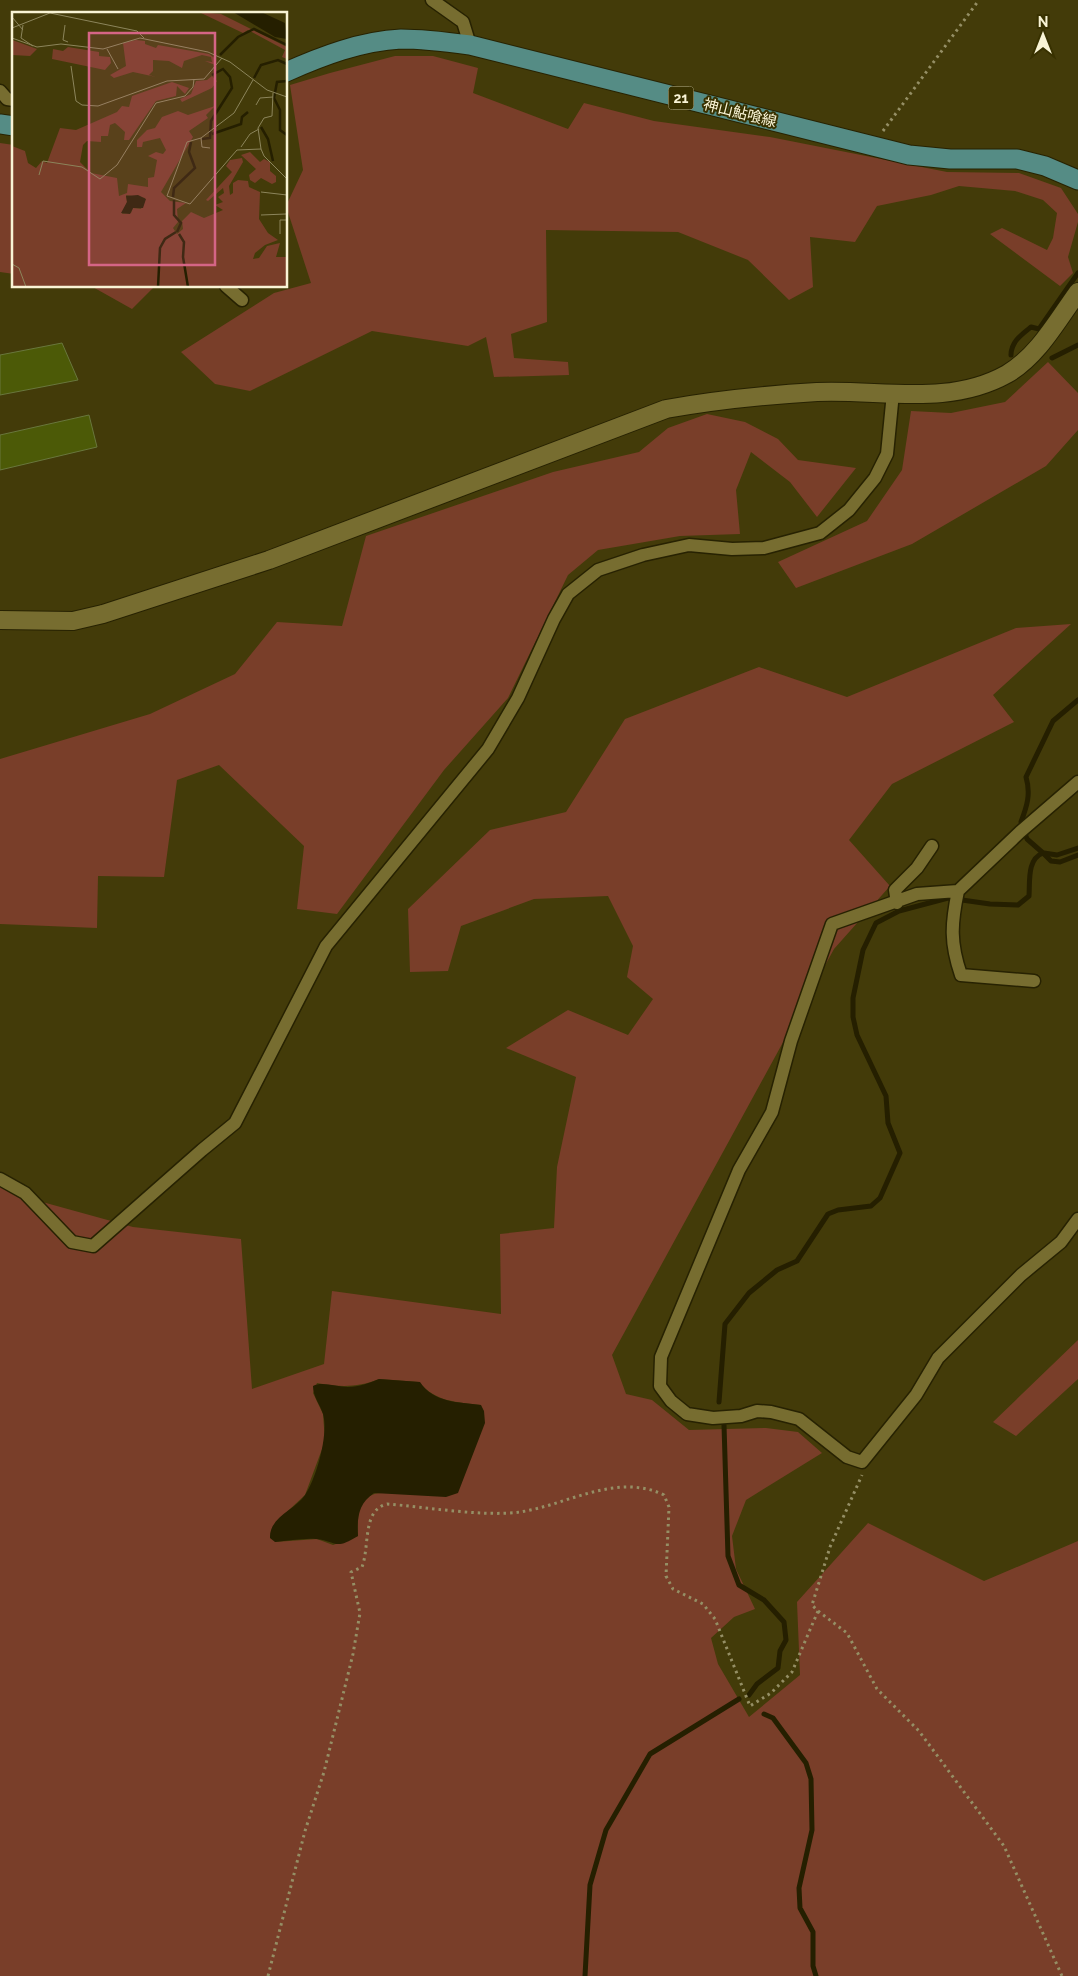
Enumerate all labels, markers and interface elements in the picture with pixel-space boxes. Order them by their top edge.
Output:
north arrow [1018,10,1068,60]
inset map [12,12,288,288]
text: N [1038,14,1048,30]
road number: 21 [668,86,694,110]
street label: 神山鮎喰線 [701,95,779,131]

